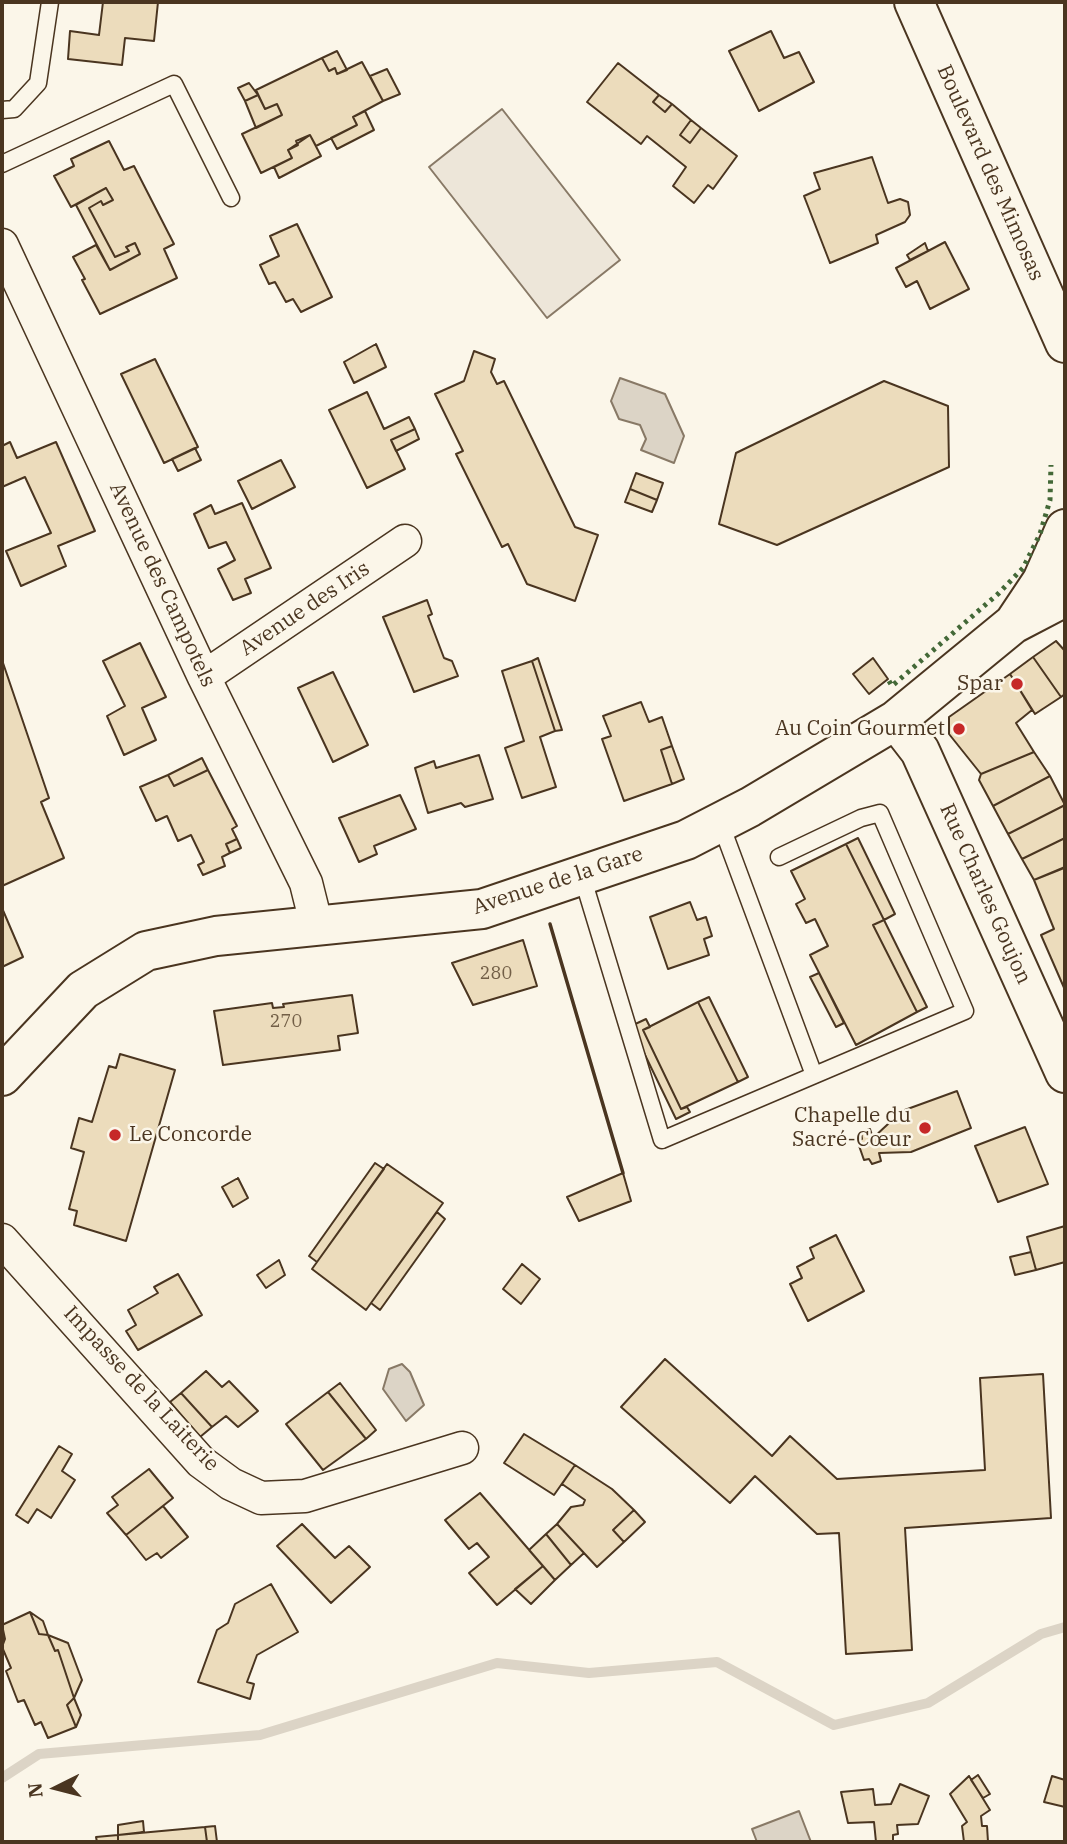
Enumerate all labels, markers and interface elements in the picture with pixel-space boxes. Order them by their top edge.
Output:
street label: Boulevard des Mimosas [931,61,1049,285]
street label: Avenue des Campotels [103,479,221,691]
street label: Avenue des Iris [235,556,375,662]
place label: Spar [957,671,1003,697]
marker: Spar [1009,676,1025,692]
place label: Au Coin Gourmet [775,716,945,742]
marker: Au Coin Gourmet [951,721,967,737]
street label: Rue Charles Goujon [934,800,1036,988]
street label: Avenue de la Gare [470,842,646,920]
house number: 280 [480,963,512,985]
house number: 270 [270,1011,302,1033]
place label: Chapelle du Sacré-Cœur [792,1103,911,1153]
marker: Chapelle du Sacré-Cœur [917,1120,933,1136]
place label: Le Concorde [129,1122,252,1148]
marker: Le Concorde [107,1127,123,1143]
street label: Impasse de la Laiterie [58,1301,224,1477]
north arrow [21,1753,91,1823]
text: N [22,1781,48,1799]

